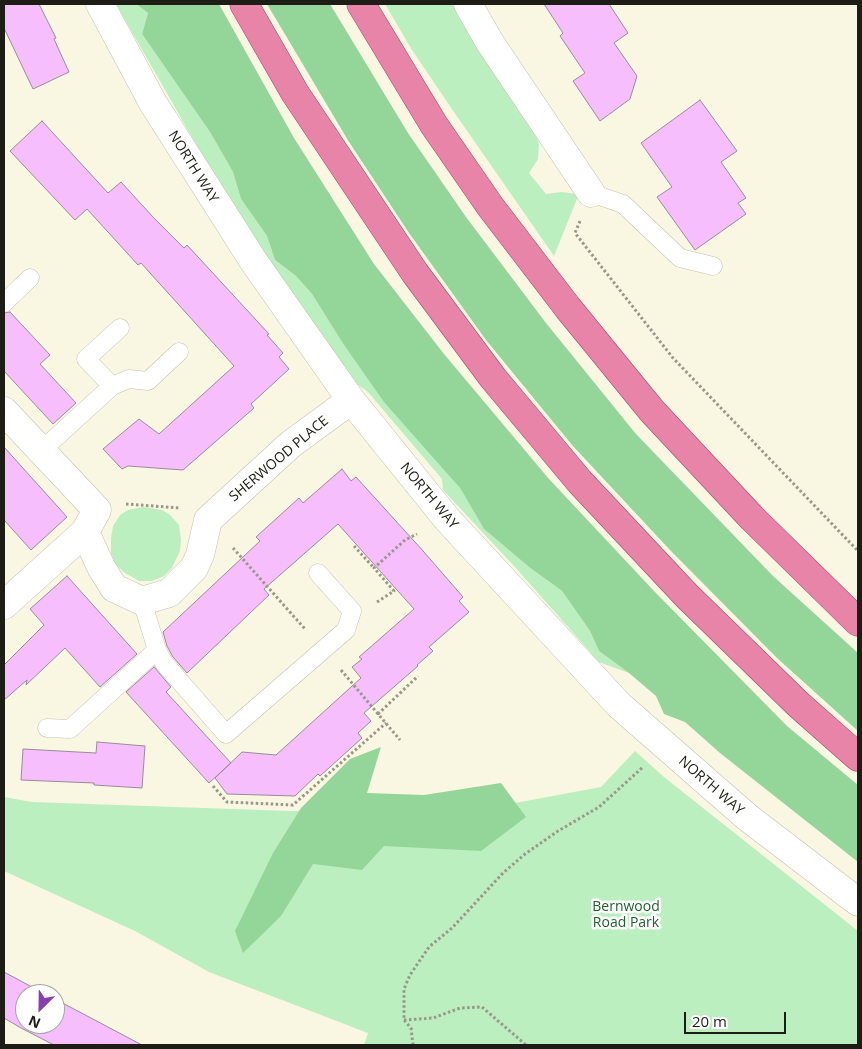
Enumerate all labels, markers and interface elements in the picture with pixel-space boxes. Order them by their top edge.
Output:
street label: NORTH WAY [164,128,222,206]
street label: SHERWOOD PLACE [226,413,332,505]
street label: NORTH WAY [396,459,462,533]
street label: NORTH WAY [675,753,747,819]
park label: Bernwood Road Park [592,899,660,932]
north arrow [15,984,65,1034]
scale bar [687,1002,790,1034]
text: N [25,1011,43,1033]
text: 20 m [692,1011,727,1031]

